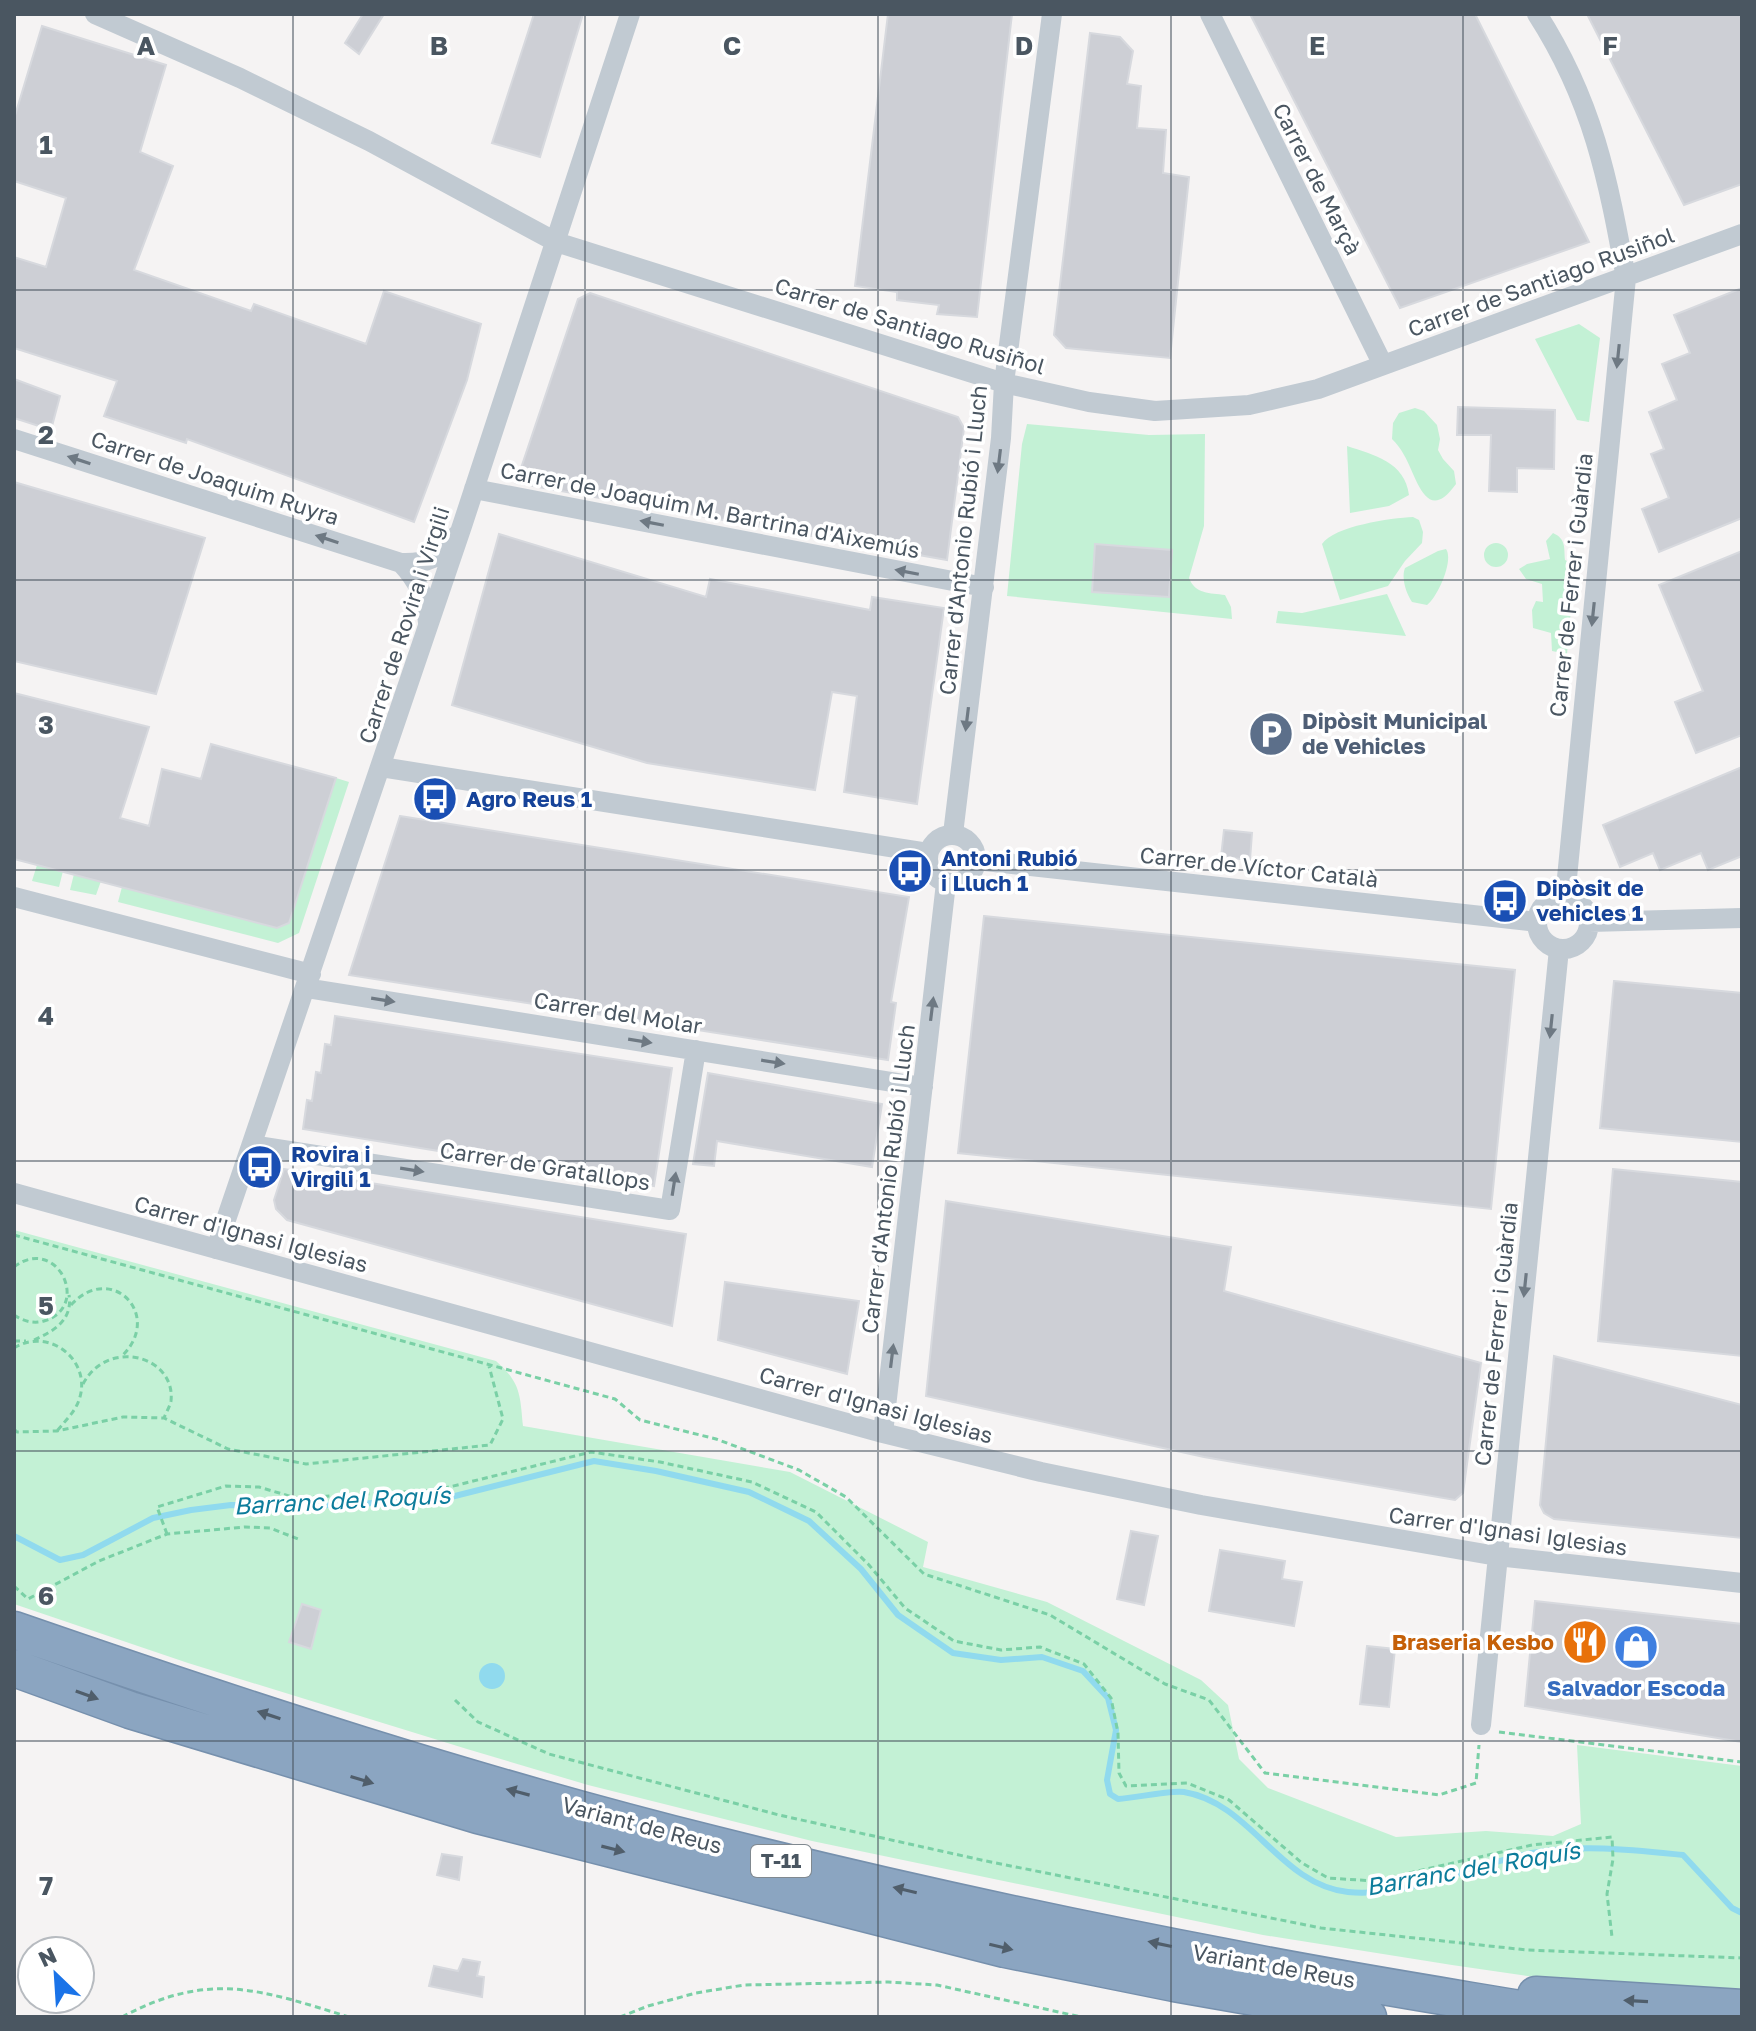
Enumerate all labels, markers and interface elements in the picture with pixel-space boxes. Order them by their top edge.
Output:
text: A [137,30,156,61]
text: B [430,30,448,61]
text: C [723,30,741,61]
text: D [1015,30,1033,61]
text: E [1309,30,1325,61]
text: F [1602,30,1618,61]
street label: Carrer de Marçà [1267,98,1367,259]
text: 1 [39,129,53,160]
street label: Carrer de Santiago Rusiñol [1404,221,1678,342]
street label: Carrer de Santiago Rusiñol [772,271,1049,380]
one-way arrow [1612,343,1625,368]
street label: Carrer d'Antonio Rubió i Lluch [933,384,992,696]
text: 2 [38,419,54,450]
street label: Carrer de Joaquim Ruyra [88,425,343,530]
one-way arrow [992,449,1005,474]
street label: Carrer de Ferrer i Guàrdia [1543,452,1598,718]
one-way arrow [67,453,91,466]
street label: Carrer de Joaquim M. Bartrina d'Aixemús [498,456,922,563]
street label: Carrer de Rovira i Virgili [352,503,455,747]
one-way arrow [639,516,664,528]
one-way arrow [314,532,338,545]
one-way arrow [894,565,919,577]
one-way arrow [1586,602,1599,627]
one-way arrow [961,707,974,732]
place label: Dipòsit Municipal de Vehicles [1302,707,1487,759]
text: 3 [38,709,54,740]
parking icon: Dipòsit Municipal de Vehicles [1247,710,1295,758]
bus stop icon: Agro Reus 1 [411,775,459,823]
place label: Agro Reus 1 [466,785,592,812]
street label: Carrer de Víctor Català [1139,841,1380,892]
place label: Antoni Rubió i Lluch 1 [941,844,1078,896]
bus stop icon: Antoni Rubió i Lluch 1 [886,847,934,895]
place label: Dipòsit de vehicles 1 [1536,874,1644,926]
bus stop icon: Dipòsit de vehicles 1 [1481,877,1529,925]
street label: Carrer del Molar [532,986,705,1039]
one-way arrow [371,994,396,1007]
one-way arrow [925,996,938,1021]
text: 4 [38,1000,54,1031]
one-way arrow [1545,1014,1558,1039]
street label: Carrer d'Antonio Rubió i Lluch [855,1023,920,1335]
one-way arrow [627,1035,652,1048]
one-way arrow [760,1057,785,1069]
street label: Carrer de Gratallops [438,1136,652,1195]
place label: Rovira i Virgili 1 [291,1140,371,1192]
bus stop icon: Rovira i Virgili 1 [236,1143,284,1191]
one-way arrow [400,1164,425,1177]
one-way arrow [669,1171,681,1196]
street label: Carrer d'Ignasi Iglesias [131,1189,371,1278]
street label: Carrer de Ferrer i Guàrdia [1468,1201,1523,1467]
one-way arrow [1518,1273,1531,1298]
text: 5 [38,1290,54,1321]
one-way arrow [885,1343,898,1368]
street label: Carrer d'Ignasi Iglesias [756,1360,996,1449]
water label: Barranc del Roquís [233,1479,452,1520]
street label: Carrer d'Ignasi Iglesias [1387,1500,1629,1561]
text: 6 [38,1580,54,1611]
restaurant icon: Braseria Kesbo [1561,1618,1609,1666]
shop icon: Salvador Escoda [1612,1623,1660,1671]
place label: Braseria Kesbo [1392,1628,1554,1655]
place label: Salvador Escoda [1547,1674,1725,1701]
one-way arrow [76,1689,100,1701]
one-way arrow [257,1708,281,1721]
one-way arrow [351,1774,375,1787]
one-way arrow [505,1785,530,1797]
street label: Variant de Reus [559,1790,725,1859]
water label: Barranc del Roquís [1363,1834,1583,1901]
one-way arrow [600,1844,625,1856]
road number: T-11 [751,1845,811,1877]
text: 7 [39,1870,53,1901]
one-way arrow [893,1884,918,1896]
north arrow [16,1935,96,2015]
one-way arrow [1147,1937,1172,1950]
street label: Variant de Reus [1191,1938,1358,1993]
text: N [34,1941,61,1972]
one-way arrow [988,1941,1013,1954]
one-way arrow [1623,1995,1648,2008]

